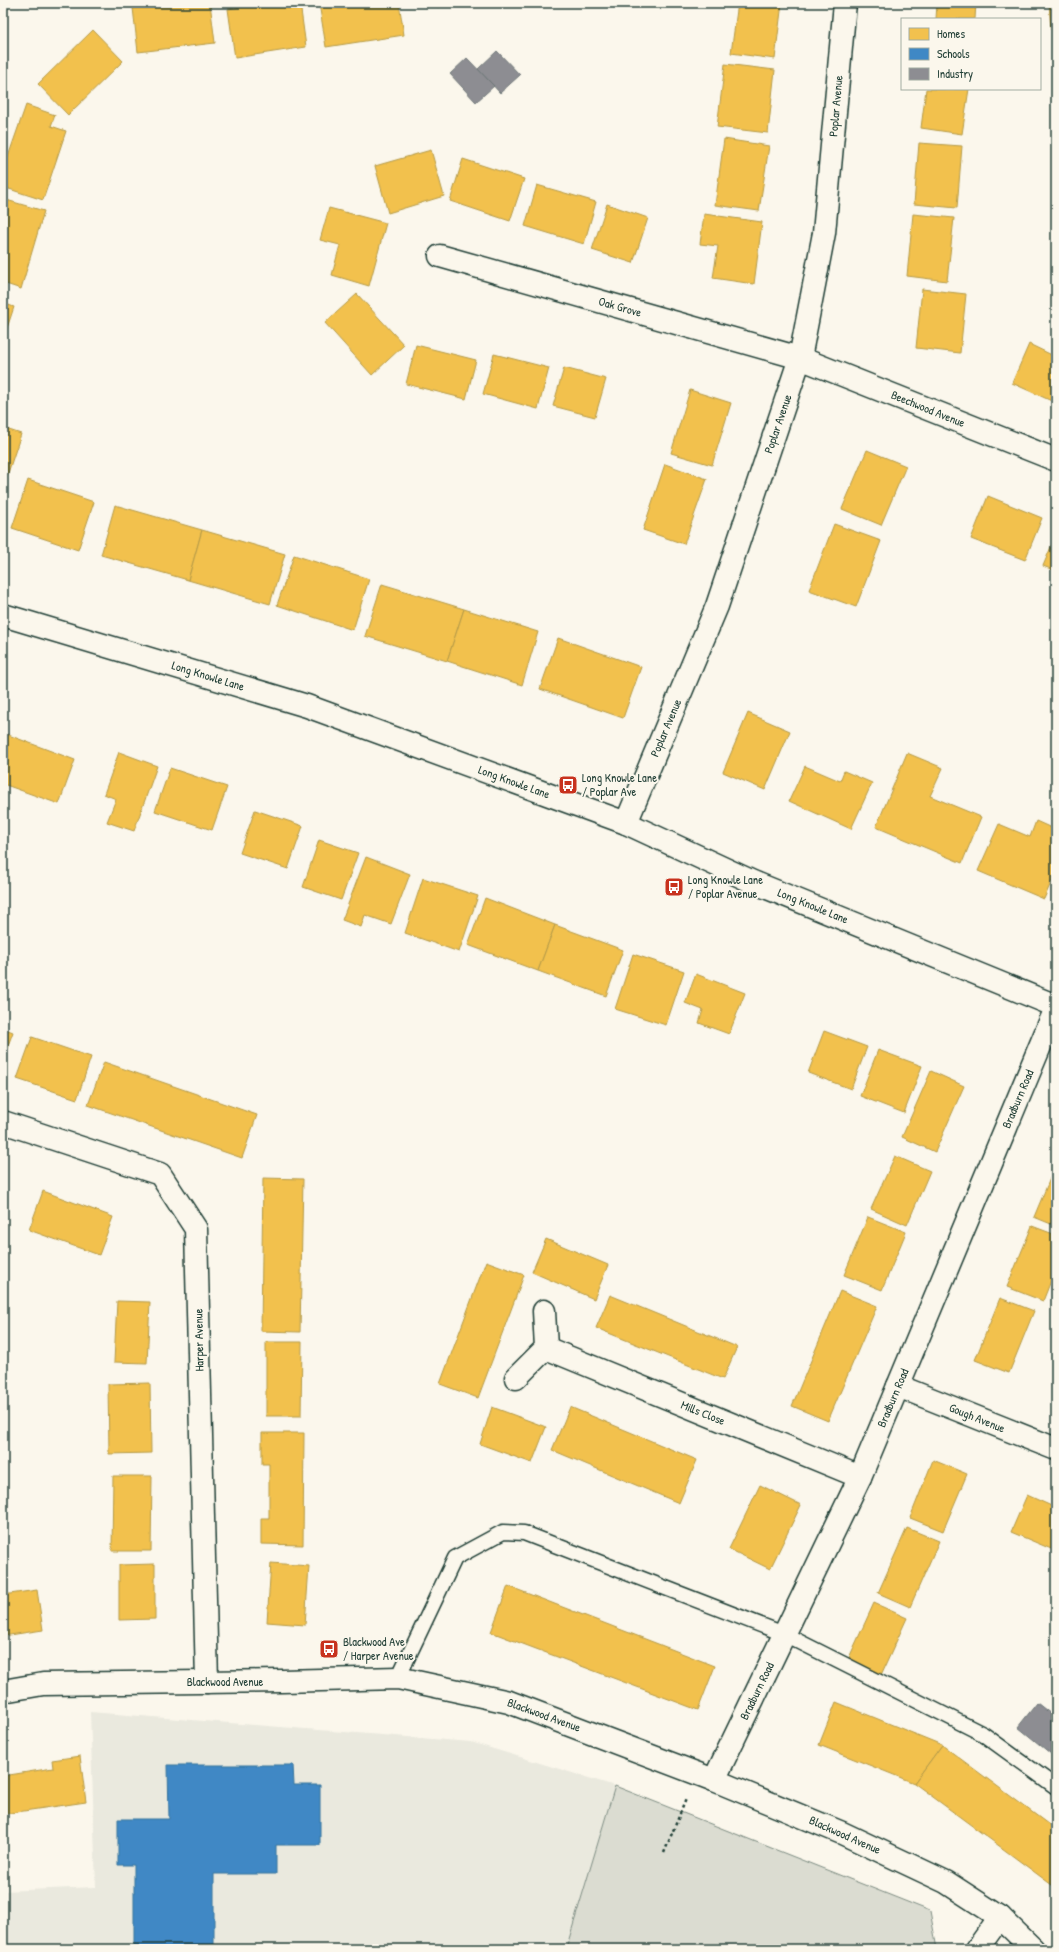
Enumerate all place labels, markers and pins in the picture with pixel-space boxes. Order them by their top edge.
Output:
place label: Long Knowle Lane / Poplar Ave [582,769,657,800]
bus stop icon: Long Knowle Lane / Poplar Ave [557,774,579,796]
place label: Long Knowle Lane / Poplar Avenue [688,871,763,902]
bus stop icon: Long Knowle Lane / Poplar Avenue [663,876,685,898]
place label: Blackwood Ave / Harper Avenue [343,1633,414,1664]
bus stop icon: Blackwood Ave / Harper Avenue [318,1638,340,1660]

